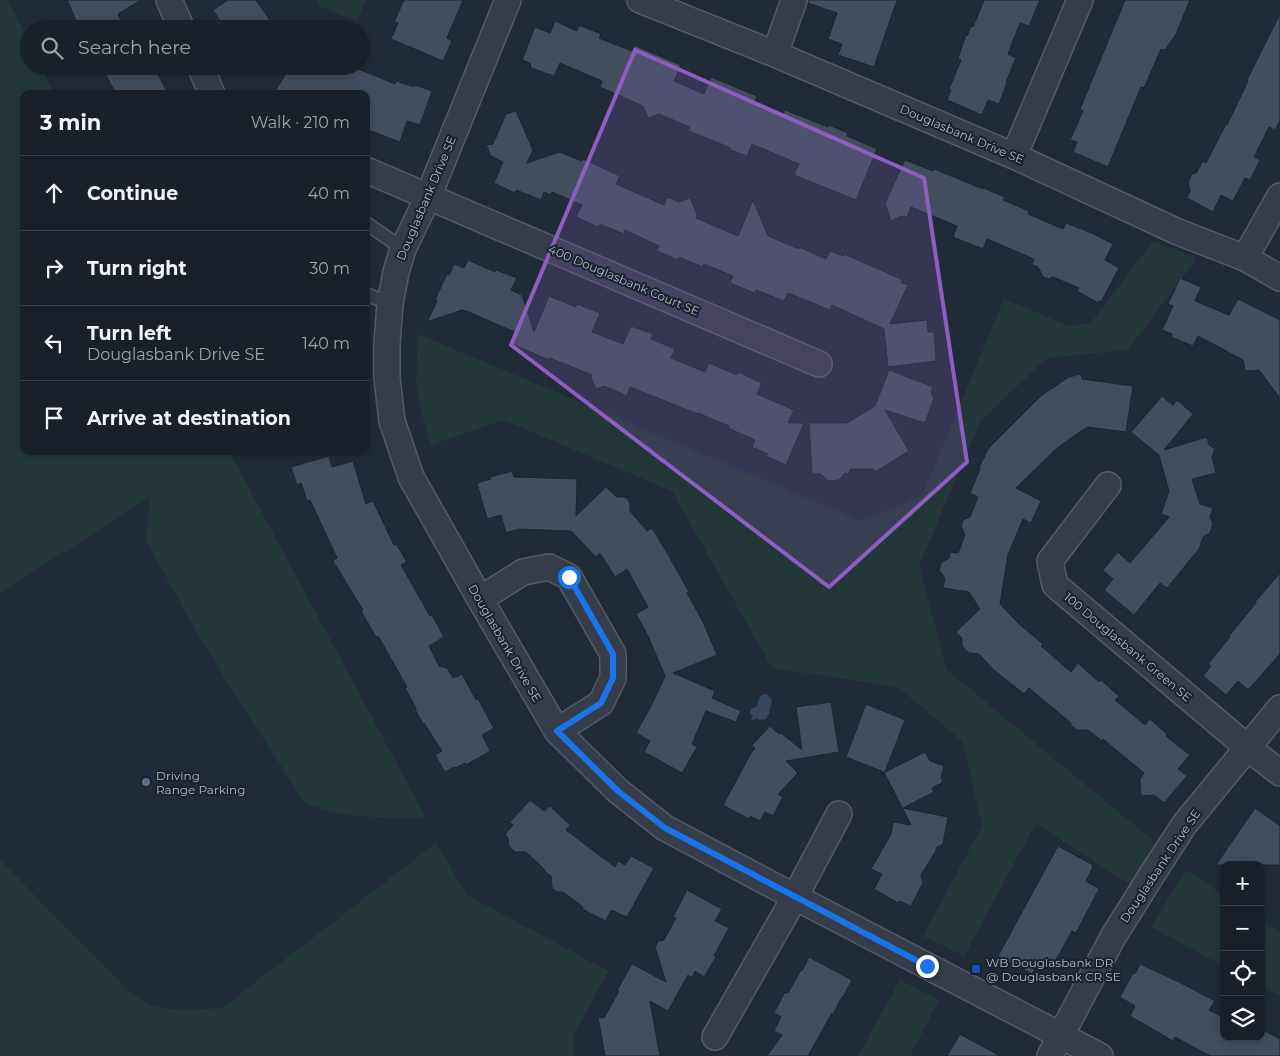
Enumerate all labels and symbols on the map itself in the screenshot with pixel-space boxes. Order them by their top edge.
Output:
street label: Douglasbank Drive SE [898,101,1026,167]
street label: Douglasbank Drive SE [393,134,459,262]
street label: 400 Douglasbank Court SE [546,241,702,319]
route start [558,566,581,589]
street label: Douglasbank Drive SE [465,581,545,705]
street label: 100 Douglasbank Green SE [1061,589,1195,705]
place label: Driving Range Parking [156,768,245,797]
marker: Driving Range Parking [140,776,152,788]
street label: Douglasbank Drive SE [1116,806,1204,926]
route end [916,955,939,978]
place label: WB Douglasbank DR @ Douglasbank CR SE [986,955,1121,984]
marker: WB Douglasbank DR @ Douglasbank CR SE [970,963,982,975]

